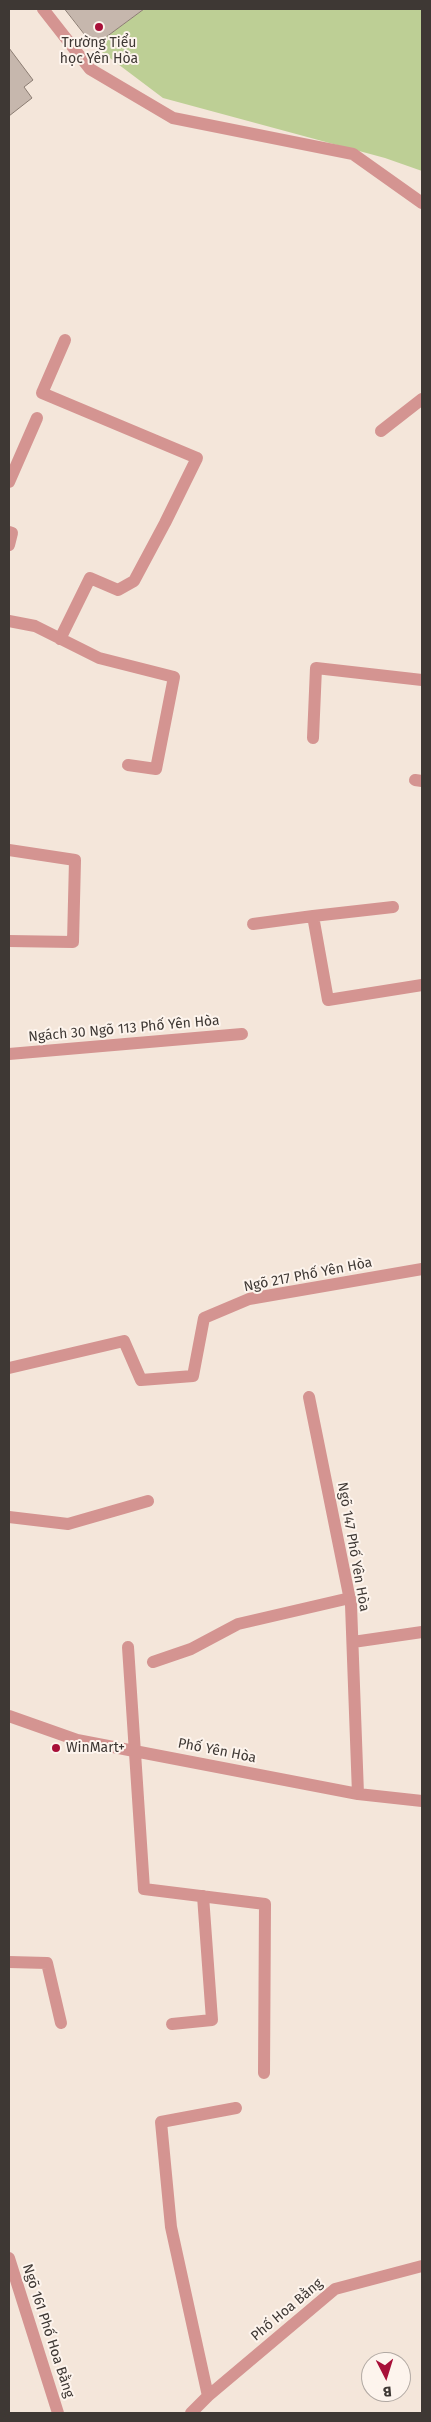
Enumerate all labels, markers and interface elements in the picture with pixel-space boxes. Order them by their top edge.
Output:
marker: Trường Tiểu học Yên Hòa [93,21,105,33]
place label: Trường Tiểu học Yên Hòa [60,35,138,68]
street label: Ngách 30 Ngõ 113 Phố Yên Hòa [28,1012,220,1046]
street label: Ngõ 217 Phố Yên Hòa [242,1254,374,1296]
street label: Ngõ 147 Phố Yên Hòa [333,1481,373,1613]
street label: Phố Yên Hòa [176,1735,258,1767]
place label: WinMart+ [66,1740,125,1756]
marker: WinMart+ [50,1742,62,1754]
street label: Ngõ 161 Phố Hoa Bằng [18,2262,78,2400]
street label: Phố Hoa Bằng [248,2275,326,2345]
north arrow [361,2352,411,2402]
text: B [382,2383,392,2400]

